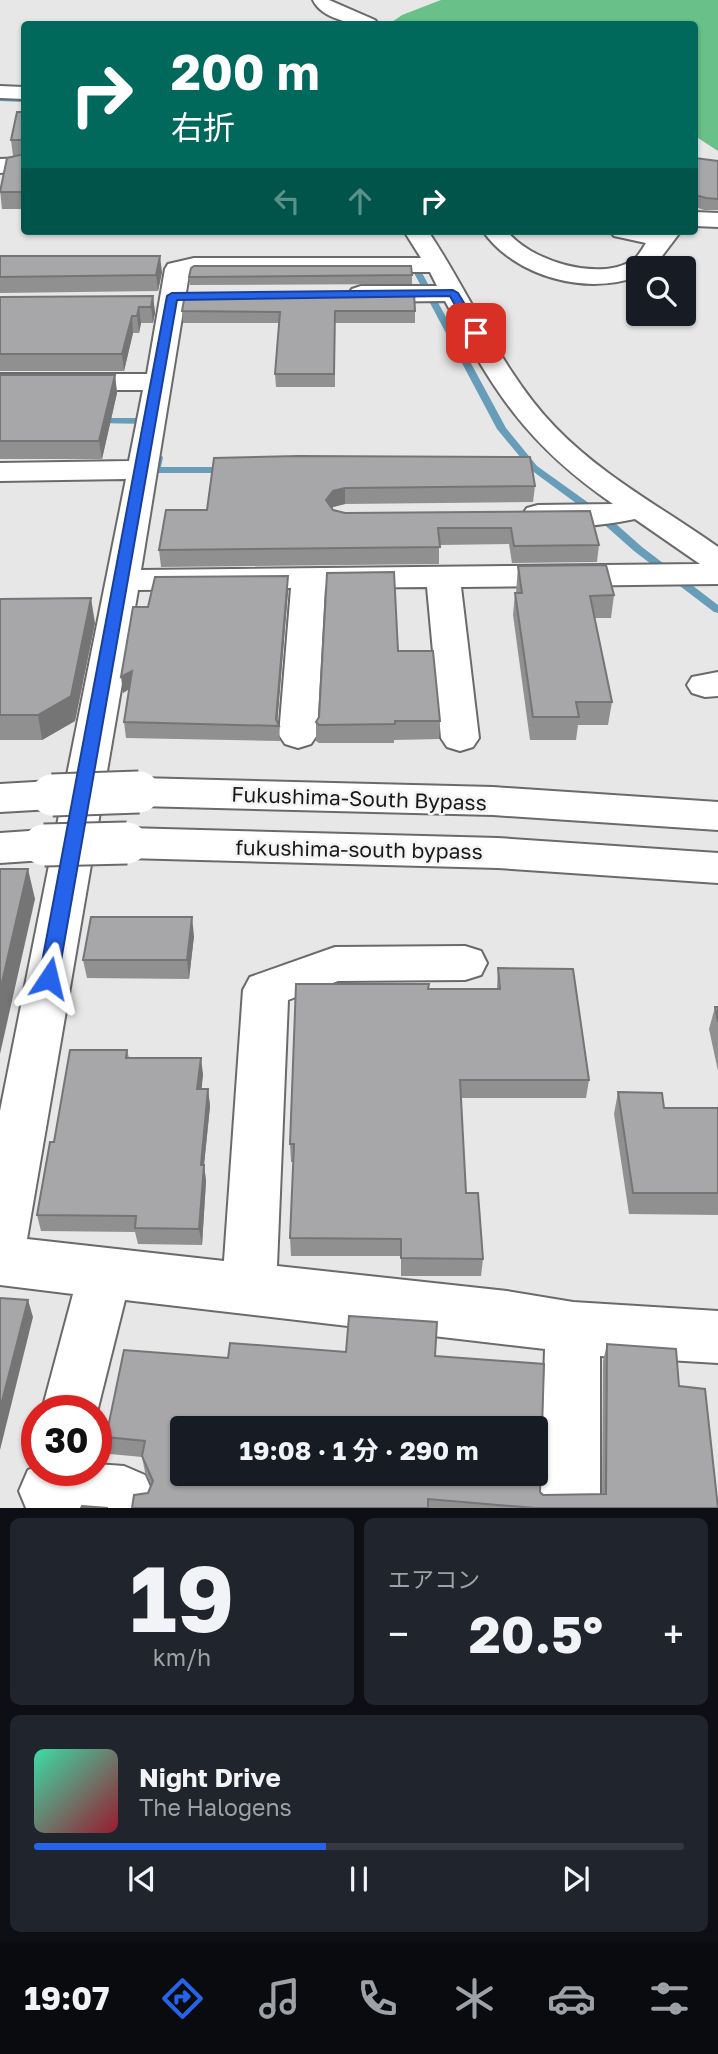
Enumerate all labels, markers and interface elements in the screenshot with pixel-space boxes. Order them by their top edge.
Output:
text: 200 m [171,42,320,101]
icon: right [56,49,147,140]
text: 右折 [171,108,235,146]
icon: left [268,182,306,220]
icon: ahead [341,182,379,220]
icon: right [414,182,452,220]
map controls [626,256,696,326]
button: search [626,256,696,326]
pin [446,303,506,363]
icon: arrive [457,314,495,352]
street label: Fukushima-South Bypass [231,781,487,815]
street label: fukushima-south bypass [235,834,483,864]
position arrow [12,941,86,1015]
speed limit sign: 30 [21,1395,112,1486]
text: 19:08 · 1 分 · 290 m [240,1435,478,1466]
text: 19 [130,1543,234,1652]
text: エアコン [388,1565,480,1593]
text: 20.5° [469,1602,603,1664]
text: − [388,1611,409,1656]
text: + [663,1611,684,1656]
text: km/h [153,1643,211,1671]
text: Night Drive [139,1762,281,1793]
text: The Halogens [139,1793,292,1821]
icon: previous [123,1860,161,1898]
icon: pause [340,1860,378,1898]
icon: next [557,1860,595,1898]
icon: directions [158,1974,207,2023]
icon: music [255,1974,304,2023]
icon: phone [353,1974,402,2023]
icon: climate [450,1974,499,2023]
icon: car [547,1974,596,2023]
icon: filters [645,1974,694,2023]
text: 19:07 [24,1979,109,2017]

